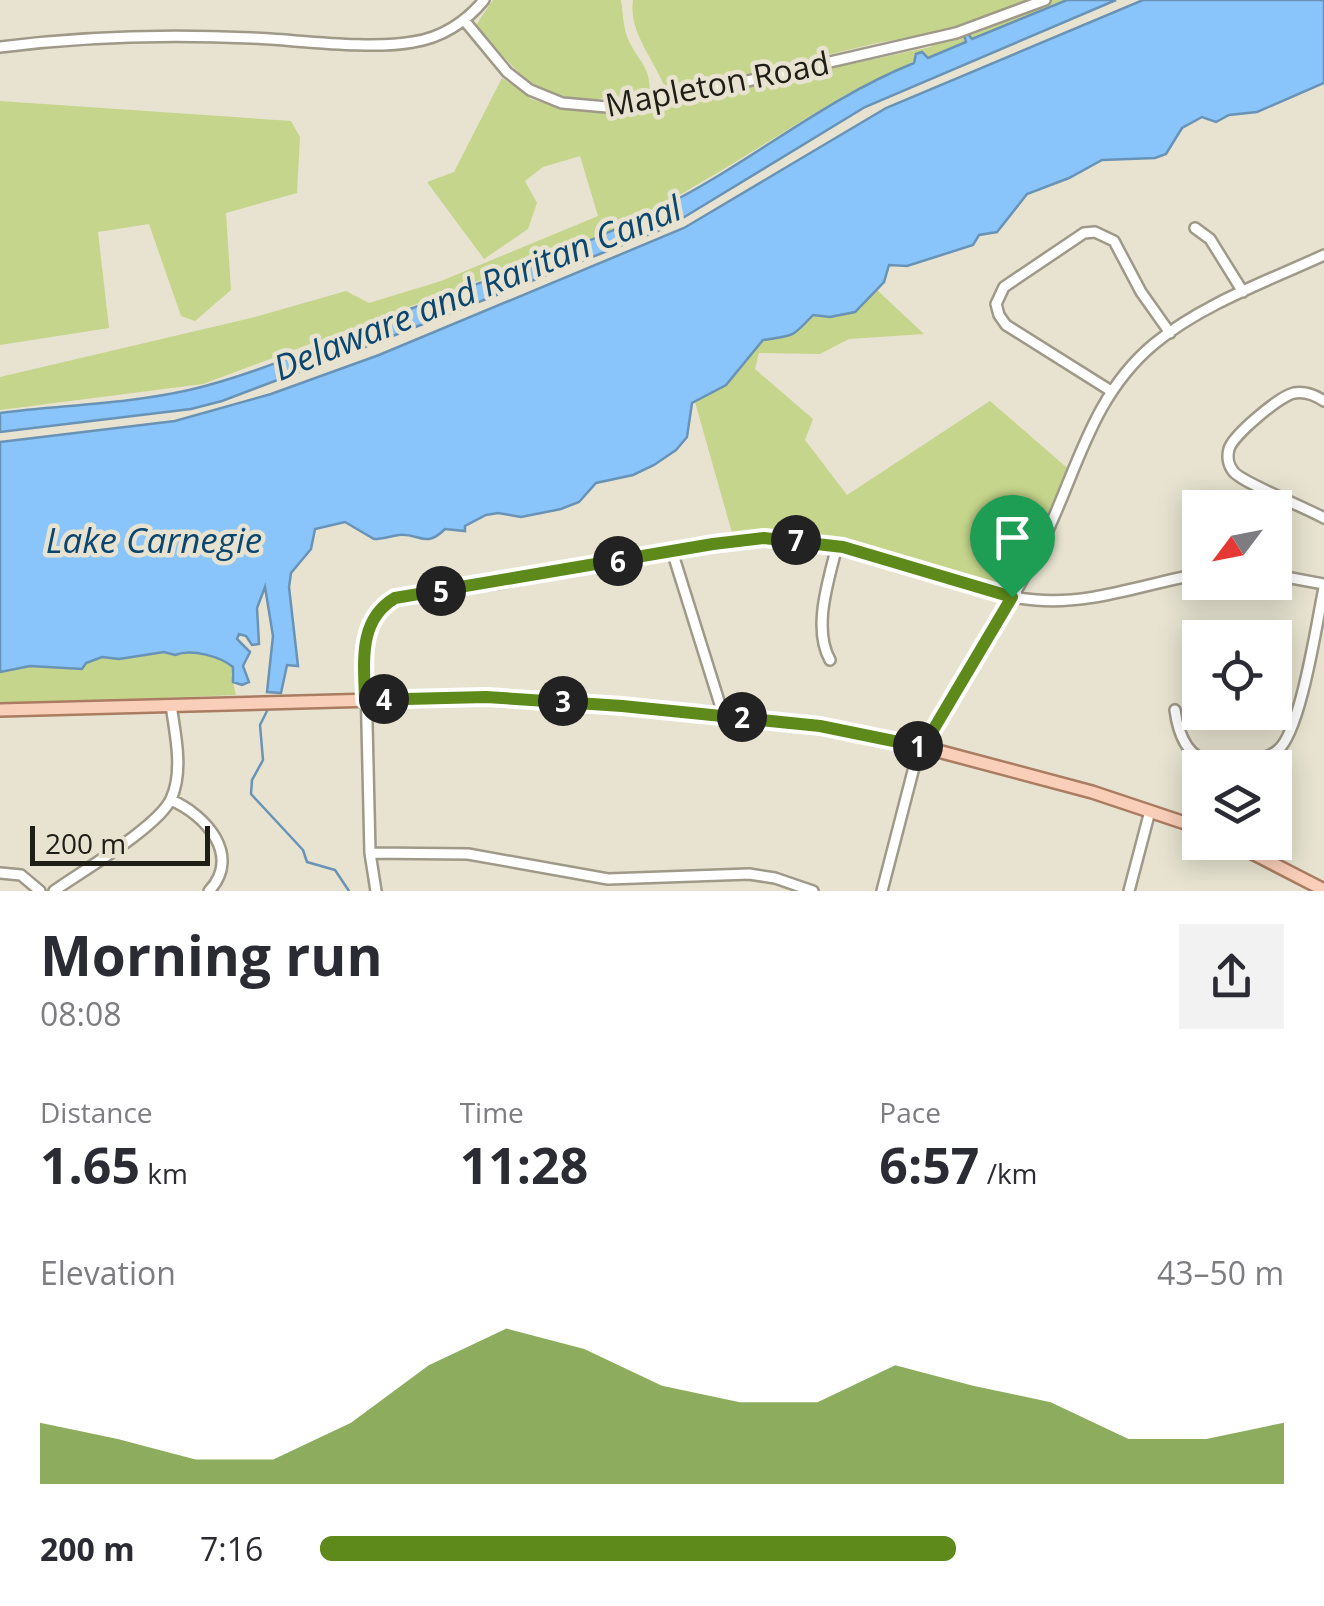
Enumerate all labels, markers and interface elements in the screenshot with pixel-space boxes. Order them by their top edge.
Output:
street label: Mapleton Road [601,40,833,126]
water label: Delaware and Raritan Canal [266,183,689,390]
north arrow [1182,490,1292,600]
map controls [1182,490,1292,860]
pin [970,495,1055,598]
icon: arrive [985,510,1040,565]
pin: 7 [771,515,821,565]
water label: Lake Carnegie [46,516,262,563]
text: 7 [788,521,804,559]
pin: 6 [593,536,643,586]
text: 6 [610,542,626,580]
pin: 5 [416,566,466,616]
text: 5 [433,572,449,610]
button: locate [1182,620,1292,730]
pin: 4 [359,674,409,724]
pin: 3 [538,676,588,726]
text: 4 [376,680,392,718]
text: 3 [555,682,571,720]
pin: 2 [717,692,767,742]
text: 2 [734,698,750,736]
pin: 1 [893,721,943,771]
text: 1 [910,727,926,765]
button: layers [1182,750,1292,860]
scale bar [30,821,210,866]
text: 200 m [45,824,126,862]
text: Morning run [40,917,383,992]
button: share [1179,924,1284,1029]
text: 08:08 [40,992,122,1035]
text: Distance [40,1093,153,1131]
text: Time [460,1093,524,1131]
text: Pace [879,1093,941,1131]
text: 1.65 [40,1131,140,1199]
text: 11:28 [460,1131,588,1199]
text: 6:57 [879,1131,979,1199]
text: km [140,1154,188,1192]
text: /km [979,1154,1038,1192]
text: Elevation [40,1251,176,1294]
text: 43–50 m [1157,1251,1284,1294]
text: 200 m [40,1527,135,1570]
text: 7:16 [200,1527,263,1570]

